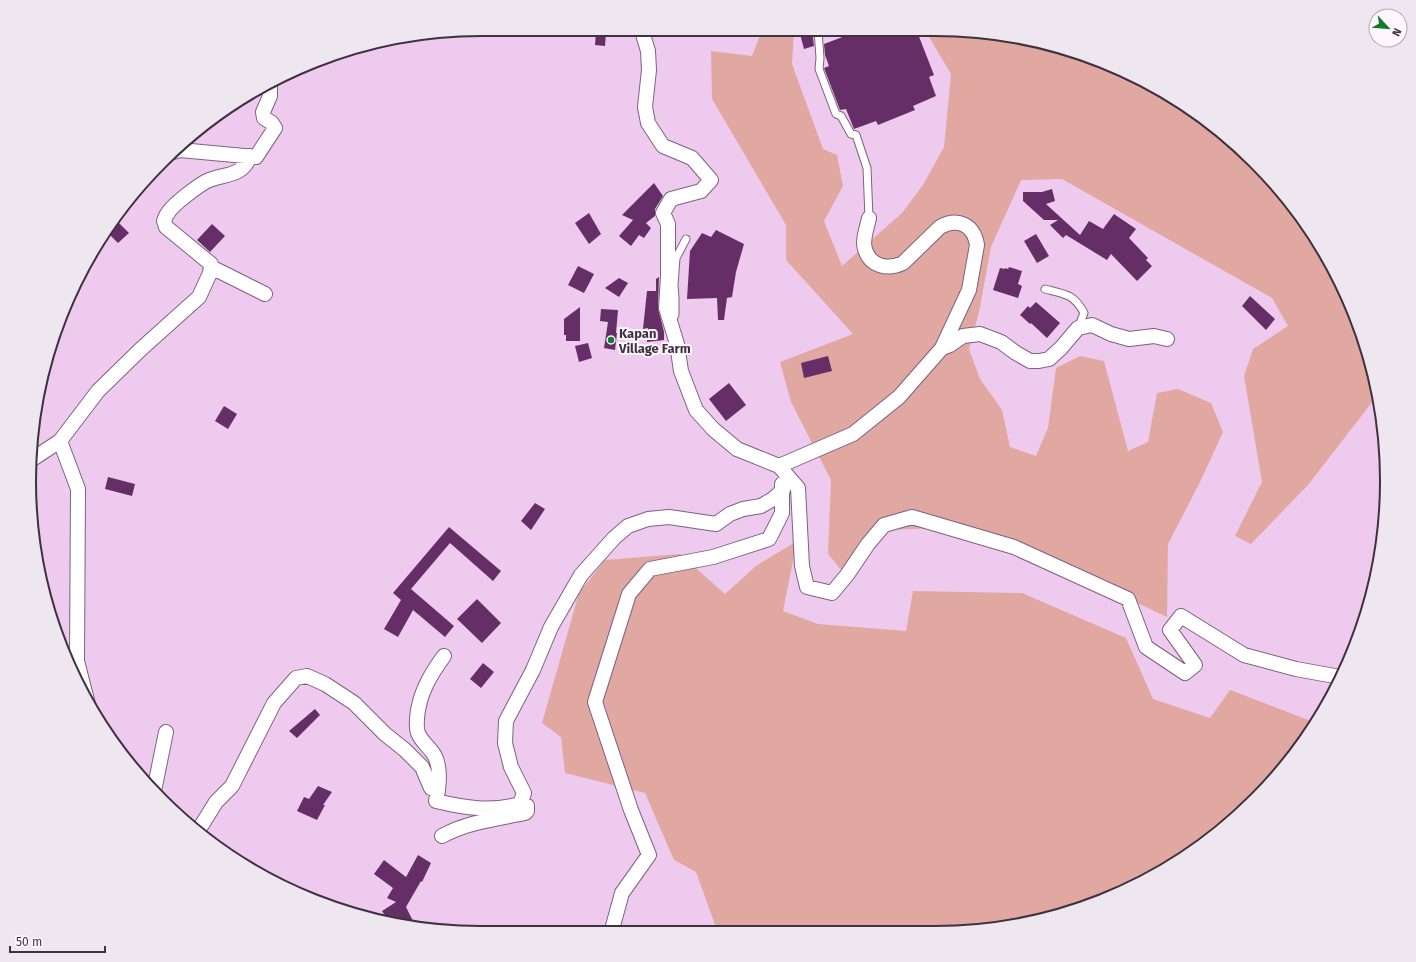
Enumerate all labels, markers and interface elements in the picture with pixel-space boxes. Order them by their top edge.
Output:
north arrow [1368,8,1408,48]
text: N [1389,26,1404,38]
place label: Kapan Village Farm [618,326,691,356]
marker: Kapan Village Farm [606,335,616,345]
scale bar [10,928,105,954]
text: 50 m [16,935,42,949]

